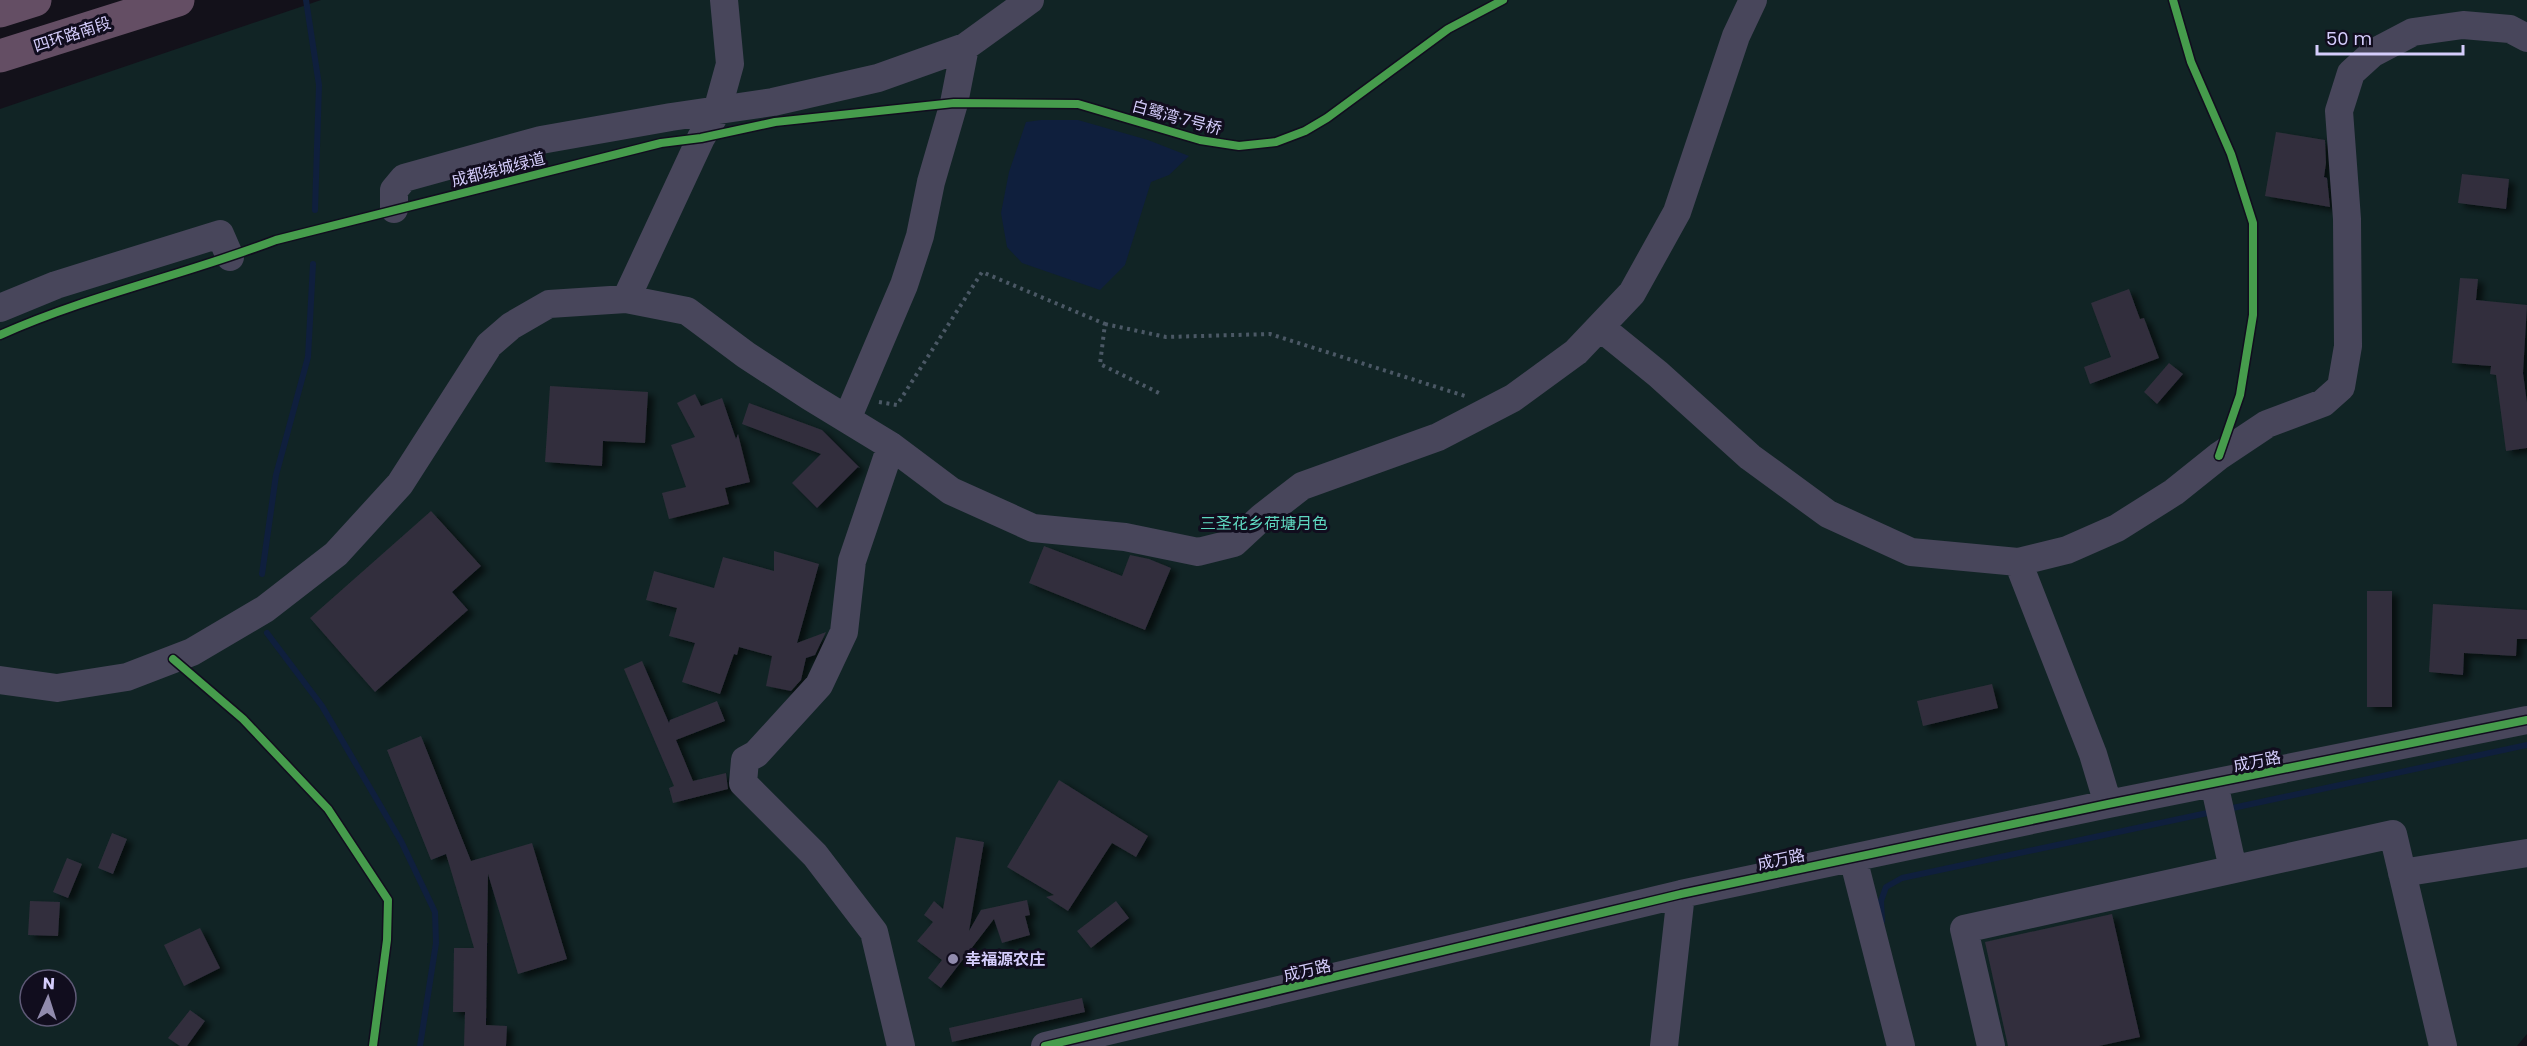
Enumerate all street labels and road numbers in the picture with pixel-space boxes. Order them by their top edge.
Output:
street label: 四环路南段 [31,11,114,58]
street label: 白鹭湾·7号桥 [1129,94,1224,141]
street label: 成都绕城绿道 [449,147,547,192]
street label: 成万路 [2231,746,2283,777]
street label: 成万路 [1755,843,1807,876]
street label: 成万路 [1281,954,1333,987]

